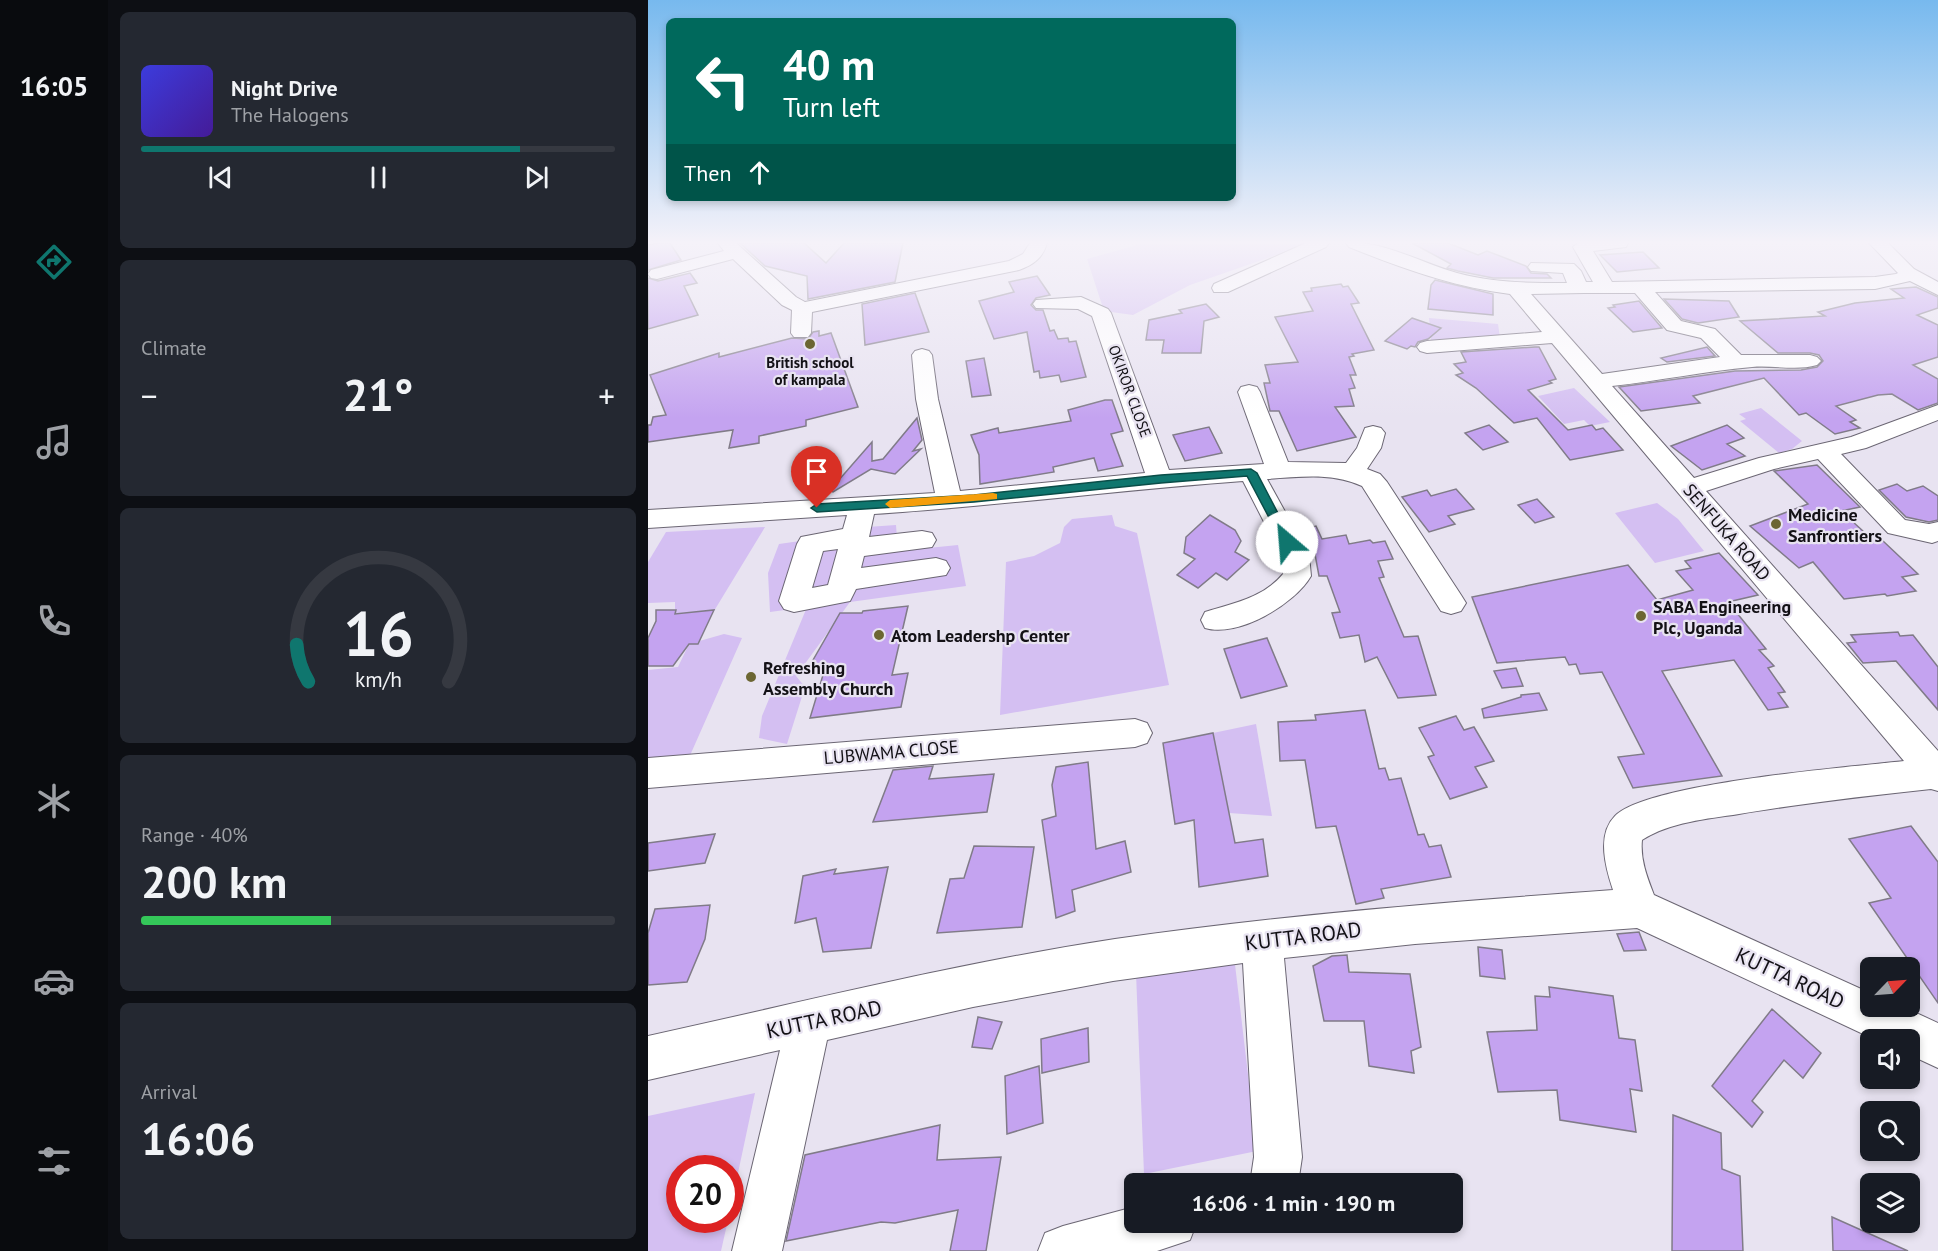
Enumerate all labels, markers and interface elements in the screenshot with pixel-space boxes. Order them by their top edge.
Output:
text: 40 m [783,37,875,92]
icon: left [684,42,762,120]
text: 16:05 [20,69,88,103]
text: Night Drive [231,74,338,102]
text: Turn left [783,90,880,124]
text: The Halogens [231,102,349,128]
icon: ahead [743,156,776,189]
text: Then [684,159,731,187]
icon: previous [204,161,237,194]
icon: pause [362,161,395,194]
icon: next [520,161,553,194]
icon: directions [33,241,75,283]
text: Climate [141,335,207,361]
marker: British school of kampala [803,337,817,351]
street label: OKIROR CLOSE [1105,342,1155,440]
place label: British school of kampala [766,353,854,389]
text: 21° [343,365,413,423]
text: − [141,374,158,417]
text: + [598,374,615,417]
icon: music [33,421,75,463]
pin [791,446,842,508]
icon: arrive [800,455,833,488]
street label: SENFUKA ROAD [1678,479,1776,585]
place label: Medicine Sanfrontiers [1788,503,1882,547]
position arrow [1255,510,1319,574]
marker: Medicine Sanfrontiers [1769,517,1783,531]
text: 16 [343,593,413,674]
place label: SABA Engineering Plc, Uganda [1653,595,1791,639]
icon: phone [33,600,75,642]
marker: SABA Engineering Plc, Uganda [1634,609,1648,623]
place label: Atom Leadershp Center [891,624,1070,647]
marker: Atom Leadershp Center [872,628,886,642]
place label: Refreshing Assembly Church [763,656,893,700]
text: km/h [354,666,401,694]
marker: Refreshing Assembly Church [744,670,758,684]
street label: LUBWAMA CLOSE [823,735,959,769]
icon: climate [33,780,75,822]
text: Range · 40% [141,822,248,848]
text: 200 km [141,852,287,910]
street label: KUTTA ROAD [1243,915,1363,957]
street label: KUTTA ROAD [1731,941,1849,1015]
north arrow [1860,957,1920,1017]
map controls [1860,957,1920,1233]
icon: car [33,960,75,1002]
street label: KUTTA ROAD [764,994,884,1044]
button: sound [1860,1029,1920,1089]
text: Arrival [141,1079,197,1105]
button: search [1860,1101,1920,1161]
text: 16:06 [141,1109,255,1167]
icon: filters [33,1140,75,1182]
speed limit sign: 20 [666,1155,744,1233]
button: layers [1860,1173,1920,1233]
text: 16:06 · 1 min · 190 m [1192,1189,1395,1217]

